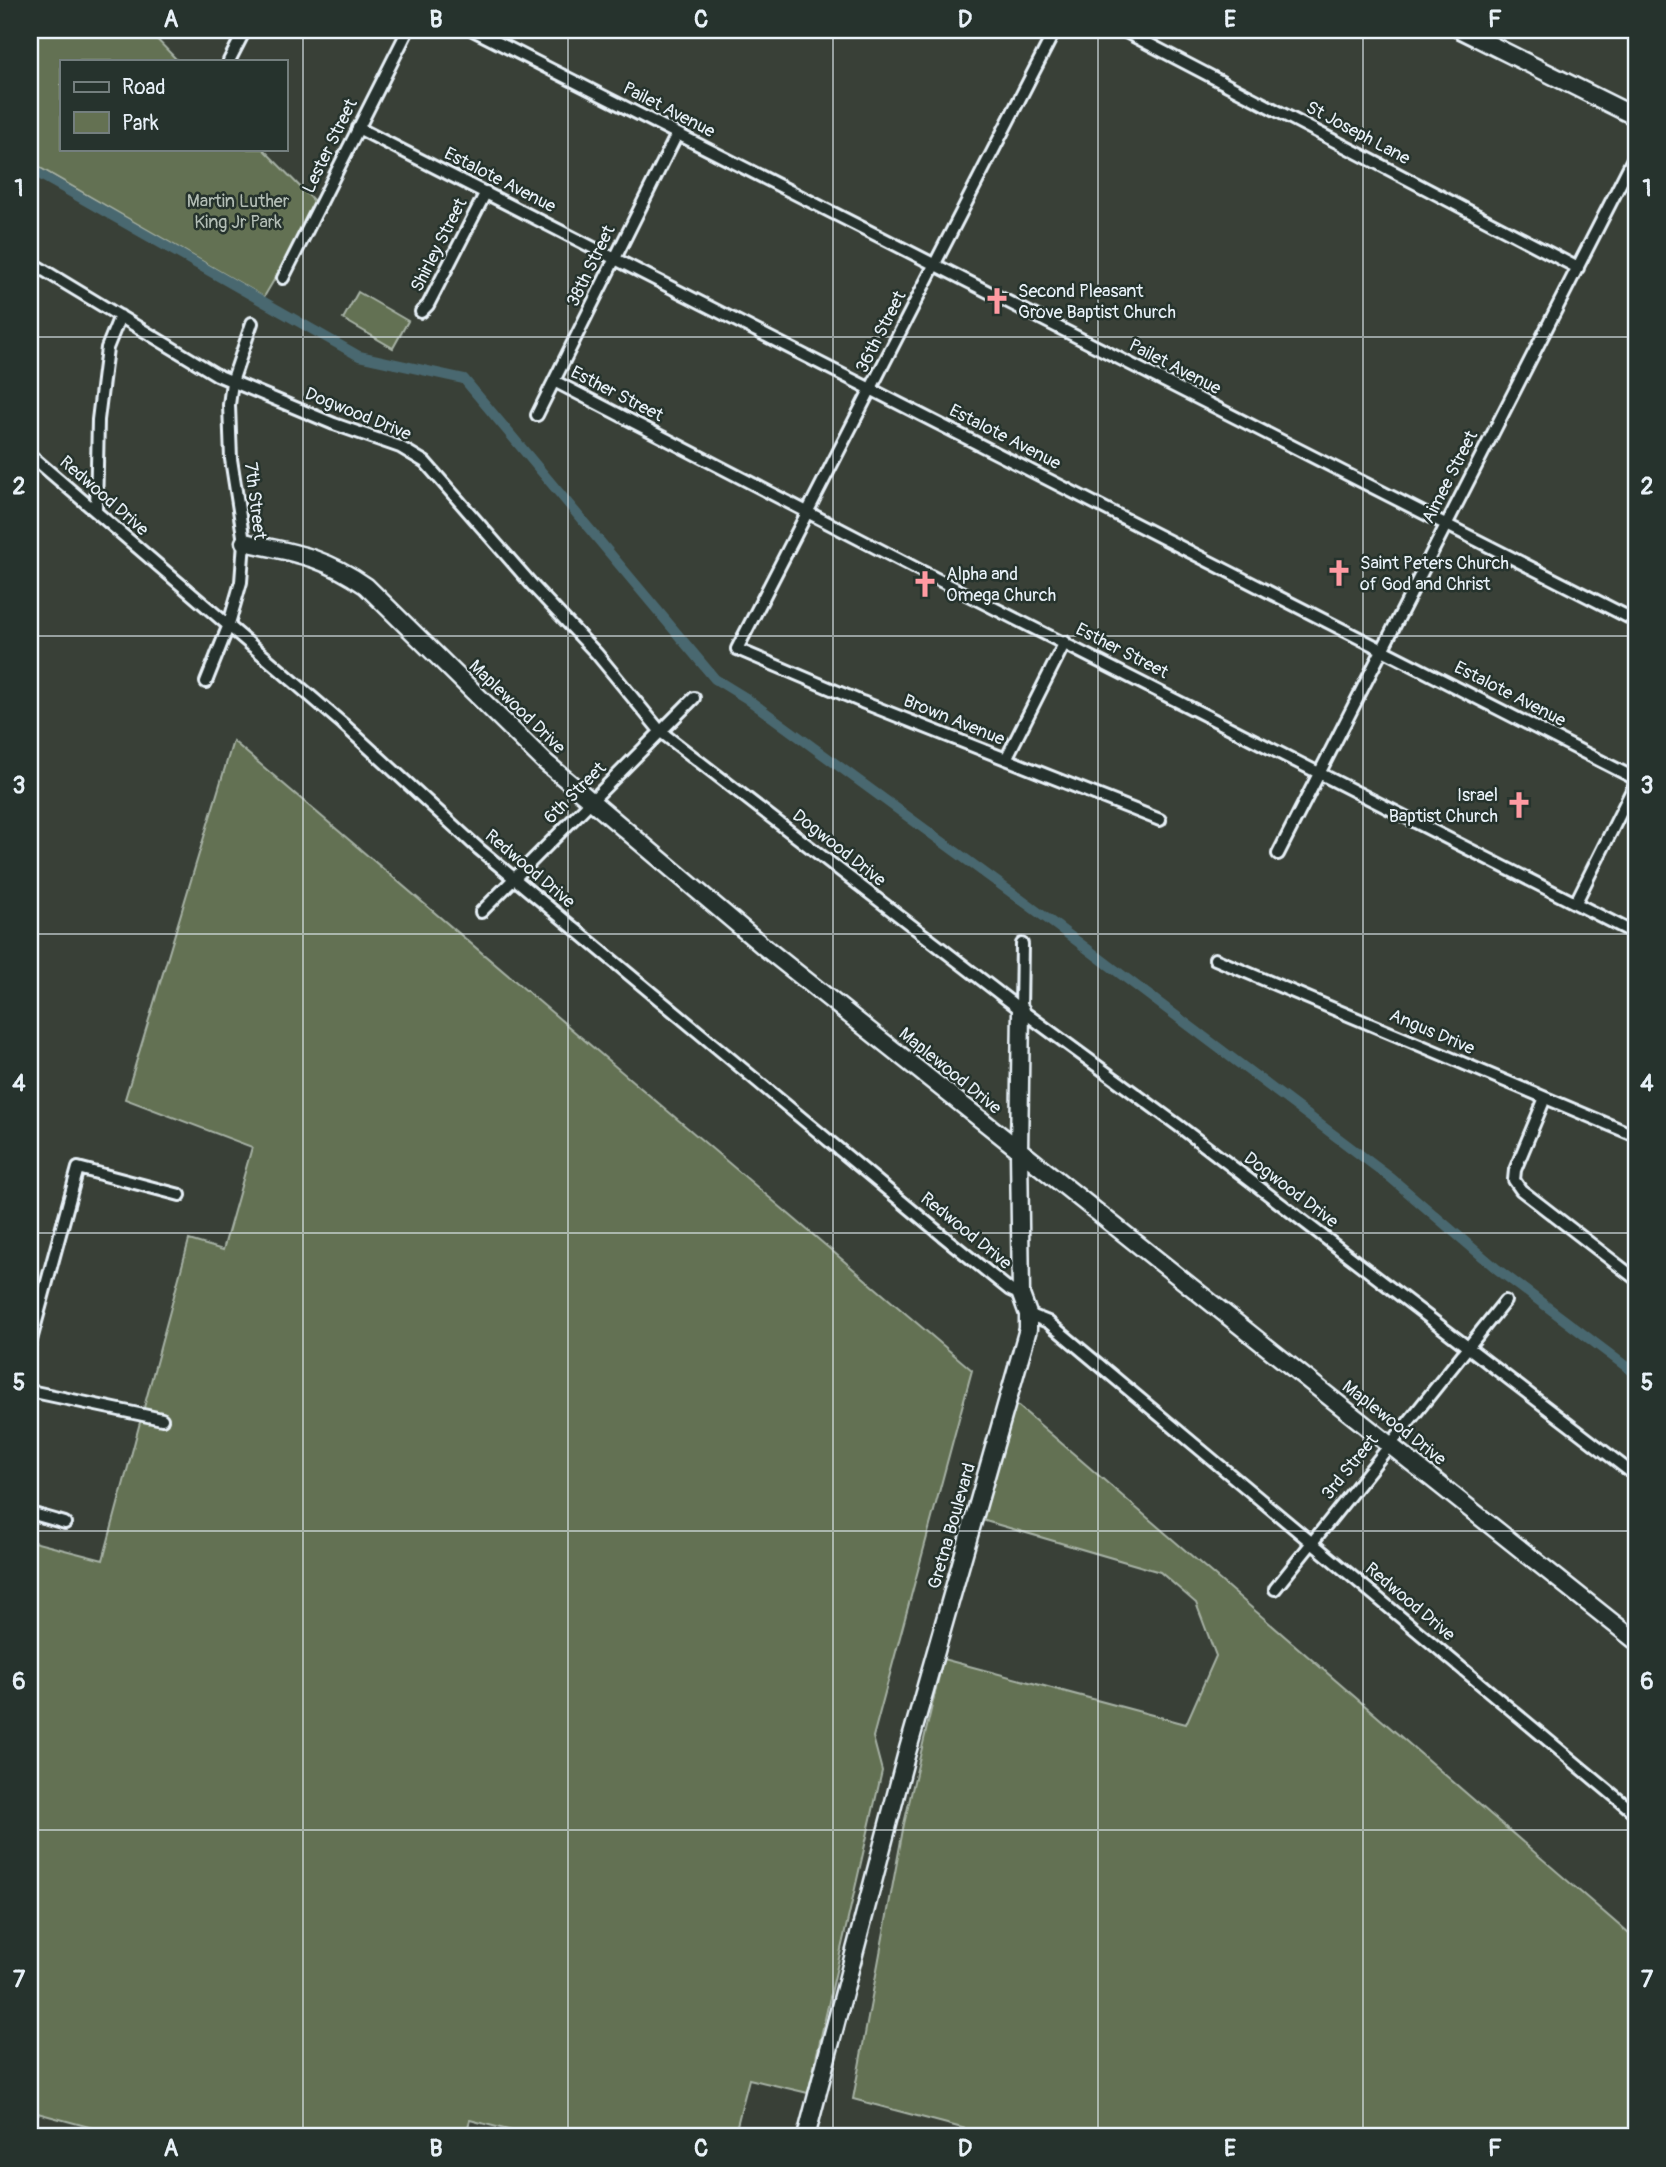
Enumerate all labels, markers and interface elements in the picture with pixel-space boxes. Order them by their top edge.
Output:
text: A [164,5,179,34]
text: B [429,5,443,34]
text: C [694,5,708,34]
text: D [958,5,972,34]
text: E [1224,5,1236,34]
text: F [1488,5,1502,34]
legend [60,60,287,150]
text: Road [122,74,166,101]
street label: Pailet Avenue [619,77,719,143]
street label: Lester Street [297,94,363,197]
street label: St Joseph Lane [1302,96,1414,170]
text: Park [122,110,159,137]
street label: Estalote Avenue [440,142,560,218]
text: 1 [15,174,24,203]
text: 1 [1643,174,1652,203]
park label: Martin Luther King Jr Park [187,190,290,234]
street label: Shirley Street [406,194,473,296]
street label: 38th Street [561,221,621,310]
place label: Second Pleasant Grove Baptist Church [1018,280,1176,324]
street label: 36th Street [851,286,912,377]
church icon: Second Pleasant Grove Baptist Church [982,286,1012,316]
street label: Pailet Avenue [1125,334,1225,400]
street label: Esther Street [567,361,668,428]
street label: Dogwood Drive [301,382,415,446]
street label: Estalote Avenue [945,399,1065,475]
street label: Aimee Street [1417,426,1483,527]
street label: Redwood Drive [55,451,153,541]
street label: 7th Street [239,461,271,542]
text: 2 [13,472,26,501]
text: 2 [1641,472,1654,501]
place label: Saint Peters Church of God and Christ [1360,552,1509,596]
church icon: Saint Peters Church of God and Christ [1324,558,1354,588]
place label: Alpha and Omega Church [946,563,1056,607]
church icon: Alpha and Omega Church [910,569,940,599]
street label: Esther Street [1072,618,1173,685]
street label: Maplewood Drive [464,655,570,759]
street label: Estalote Avenue [1450,656,1570,732]
street label: Brown Avenue [900,689,1008,751]
street label: 6th Street [539,756,612,829]
text: 3 [13,771,25,800]
text: 3 [1641,771,1653,800]
place label: Israel Baptist Church [1389,784,1498,828]
church icon: Israel Baptist Church [1504,790,1534,820]
street label: Dogwood Drive [788,804,891,892]
street label: Redwood Drive [480,825,580,913]
street label: Angus Drive [1386,1004,1478,1060]
street label: Maplewood Drive [894,1023,1006,1120]
text: 4 [12,1069,26,1098]
text: 4 [1640,1069,1654,1098]
street label: Dogwood Drive [1239,1147,1343,1233]
street label: Redwood Drive [916,1187,1016,1275]
text: 5 [13,1368,25,1397]
text: 5 [1641,1368,1653,1397]
street label: Maplewood Drive [1337,1375,1451,1471]
street label: 3rd Street [1317,1429,1384,1504]
street label: Gretna Boulevard [923,1460,981,1592]
street label: Redwood Drive [1360,1558,1460,1646]
text: 6 [12,1667,26,1696]
text: 6 [1640,1667,1654,1696]
text: 7 [13,1965,26,1994]
text: 7 [1641,1965,1654,1994]
text: A [164,2134,179,2163]
text: B [429,2134,443,2163]
text: C [694,2134,708,2163]
text: D [958,2134,972,2163]
text: E [1224,2134,1236,2163]
text: F [1488,2134,1502,2163]

